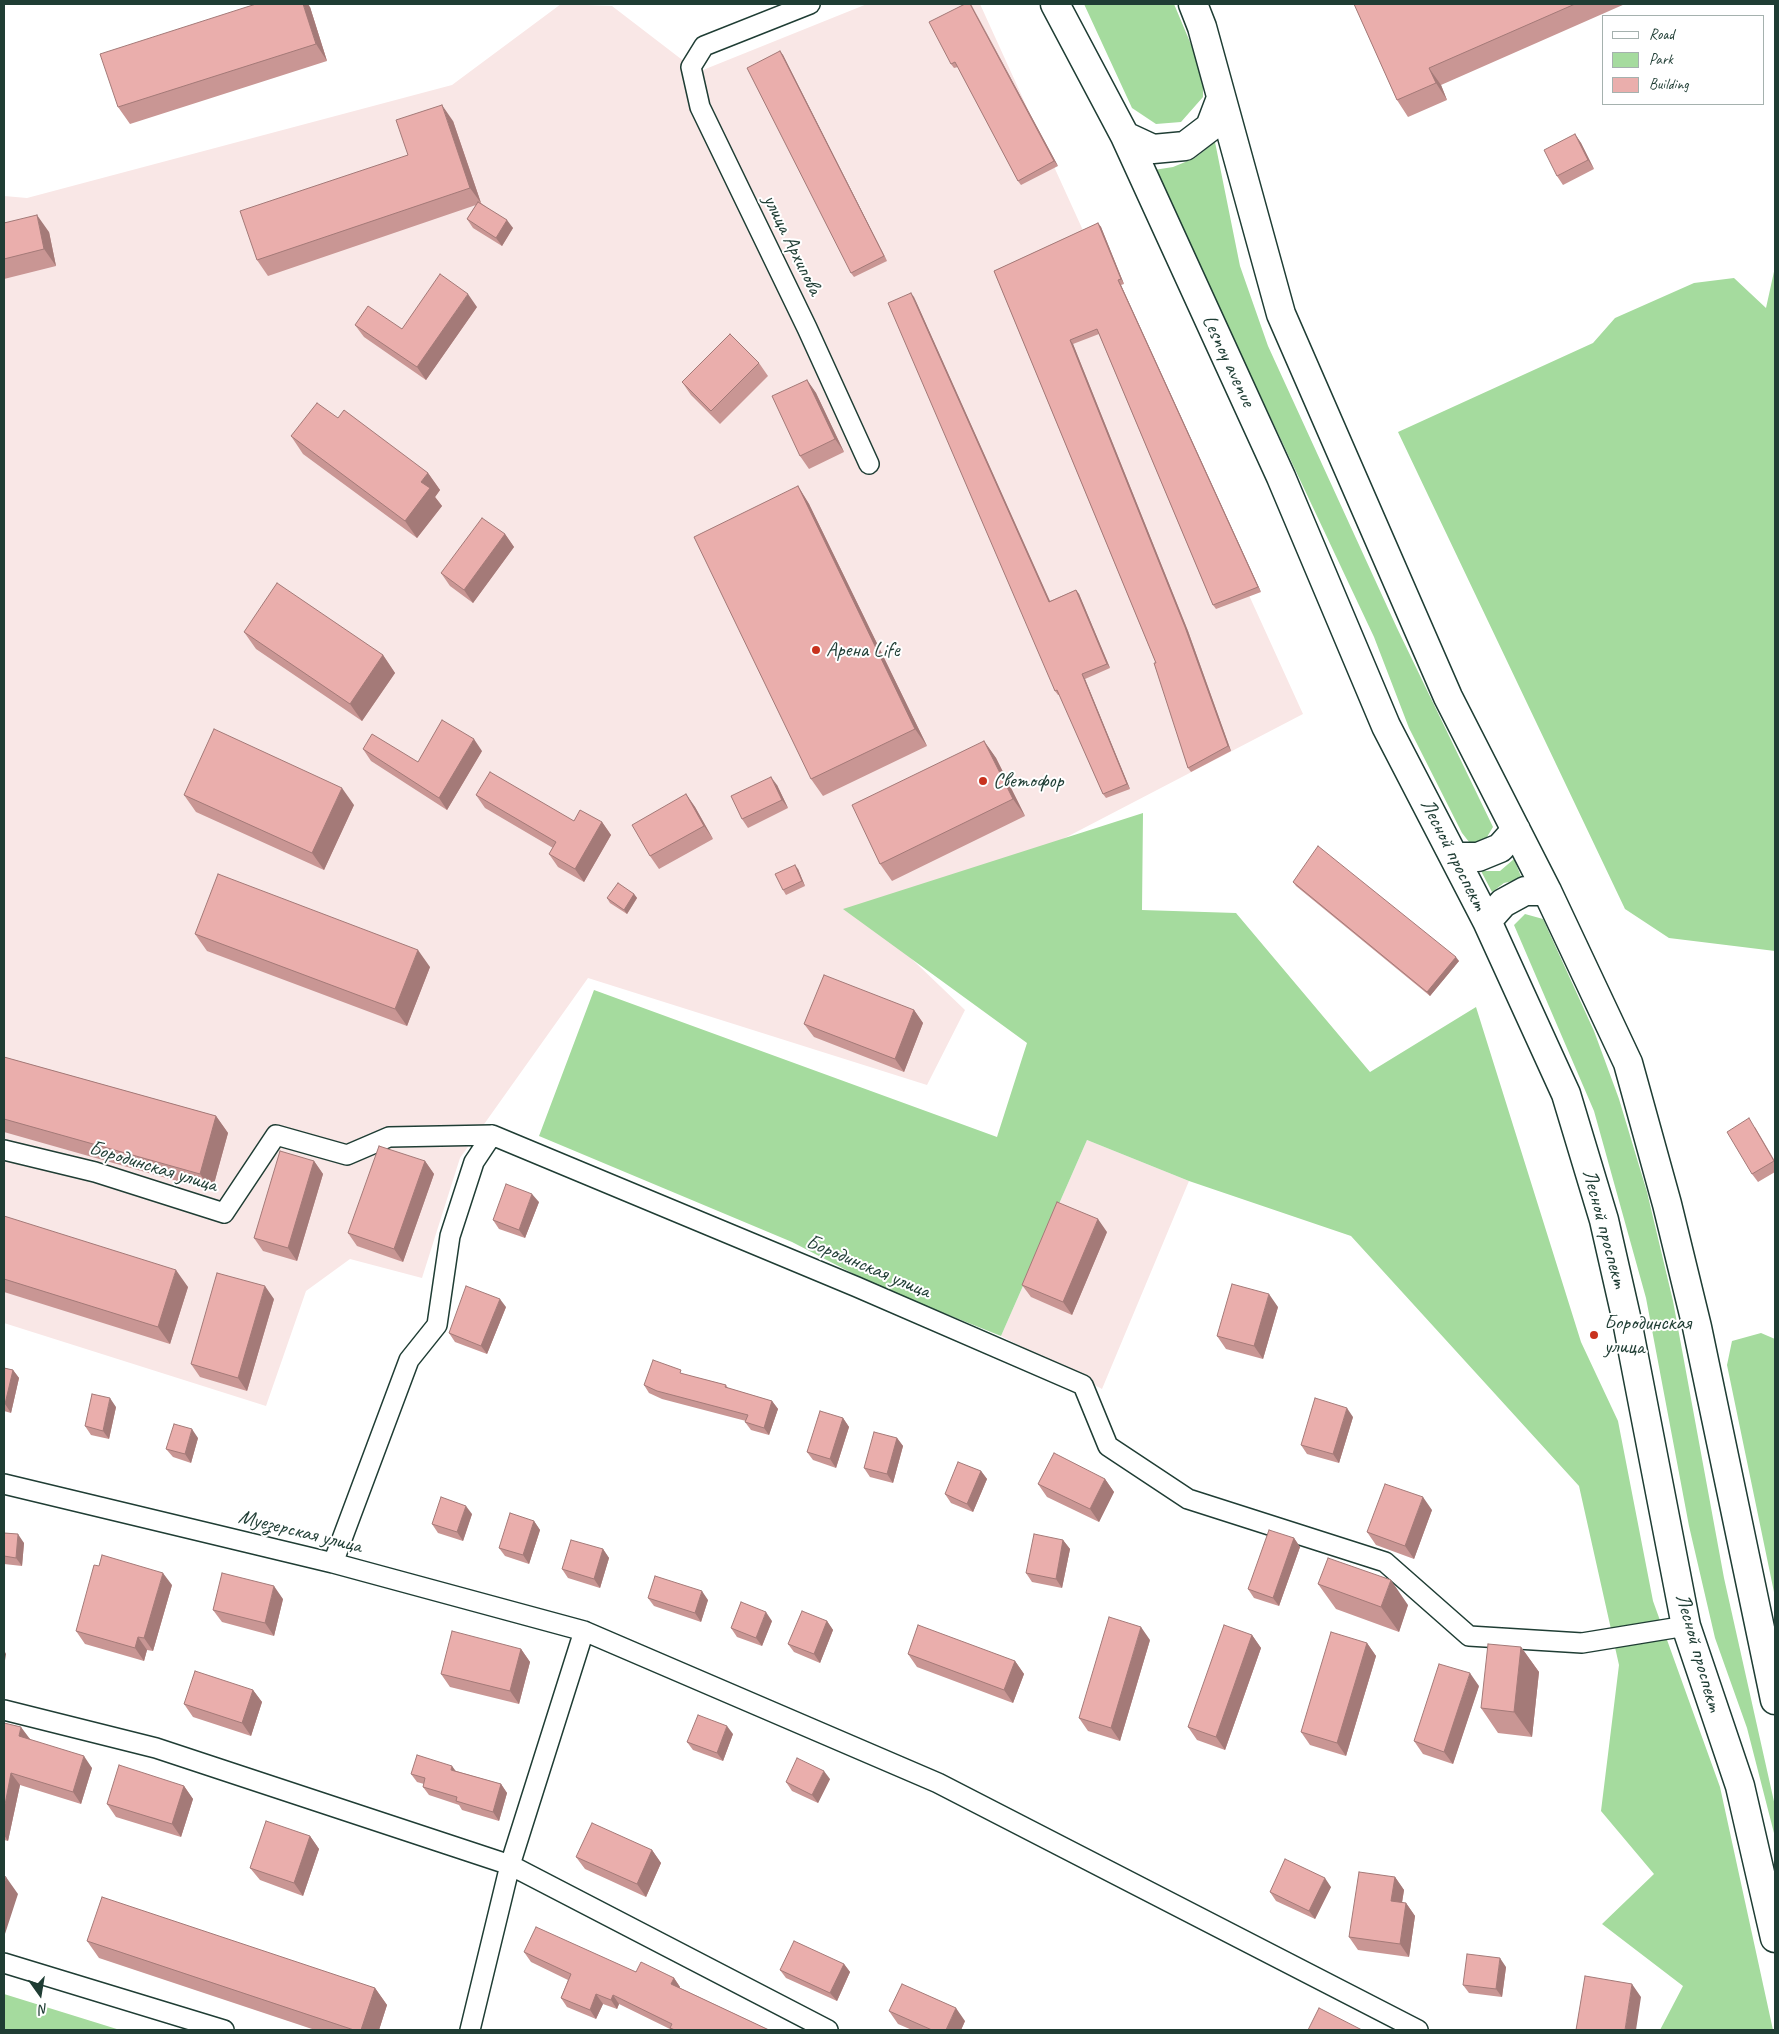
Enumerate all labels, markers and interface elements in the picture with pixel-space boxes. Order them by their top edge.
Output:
legend [1602,15,1764,105]
text: Road [1649,25,1674,44]
text: Park [1649,50,1673,69]
text: Building [1649,75,1688,94]
street label: улица Архипова [757,190,827,300]
street label: Lesnoy avenue [1196,311,1260,411]
place label: Арена Life [826,637,899,663]
marker: Арена Life [810,644,822,656]
place label: Светофор [993,768,1063,794]
marker: Светофор [977,775,989,787]
street label: Лесной проспект [1414,795,1492,915]
street label: Бородинская улица [86,1136,220,1198]
street label: Лесной проспект [1576,1167,1632,1291]
street label: Бородинская улица [802,1230,934,1304]
place label: Бородинская улица [1604,1310,1691,1360]
marker: Бородинская улица [1588,1329,1600,1341]
street label: Муезерская улица [236,1505,364,1559]
street label: Лесной проспект [1669,1591,1727,1715]
north arrow [15,1969,65,2019]
text: N [37,2000,50,2018]

